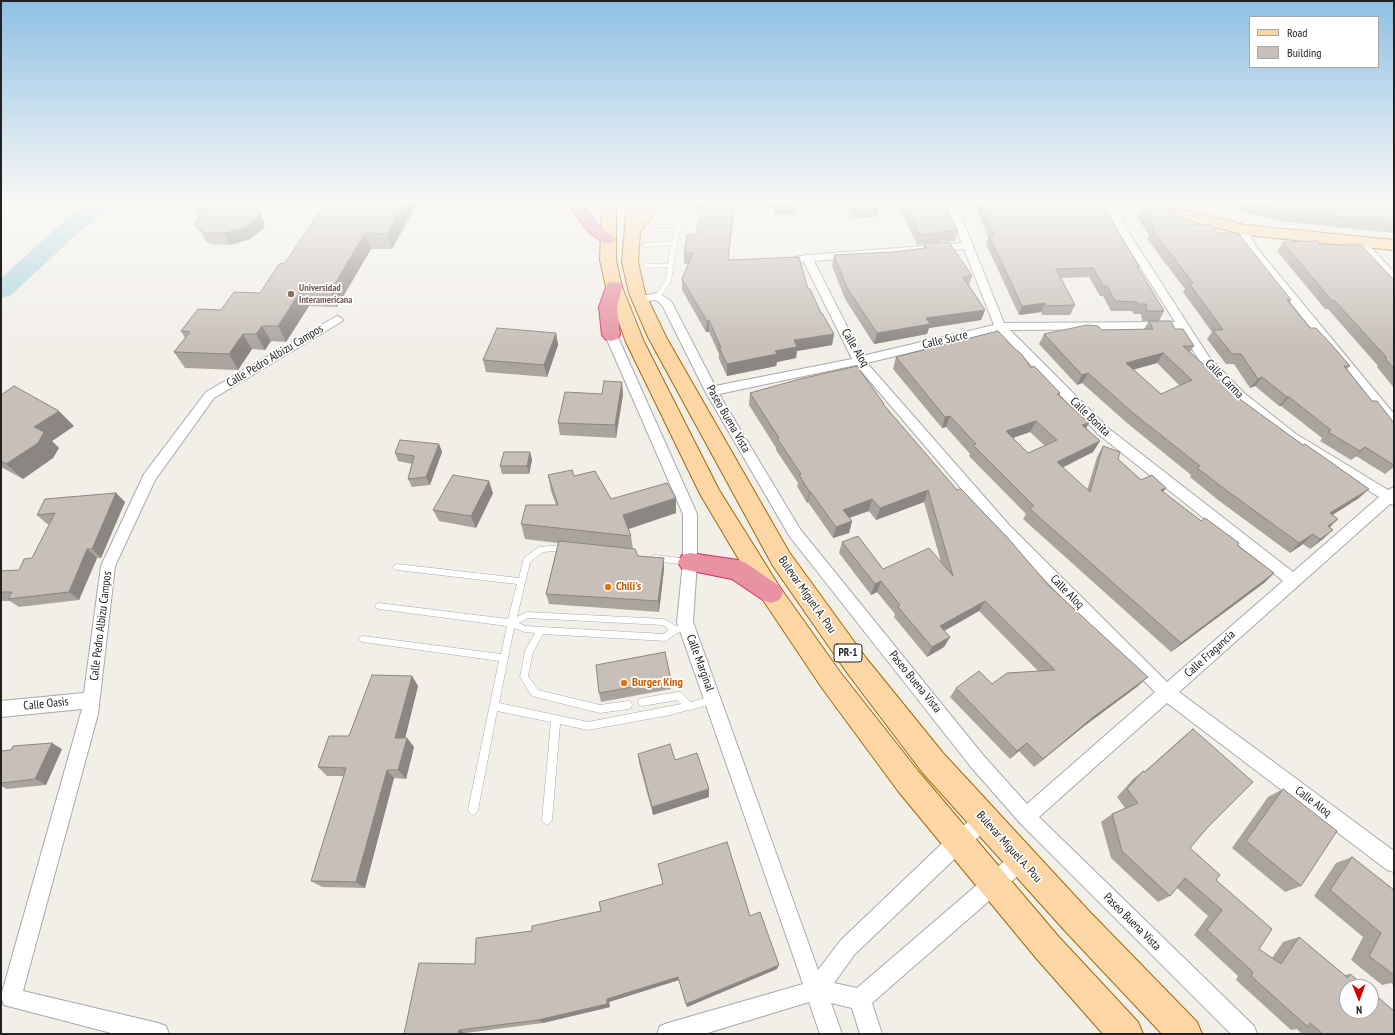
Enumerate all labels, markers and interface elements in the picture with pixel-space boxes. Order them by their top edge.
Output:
legend [1249,16,1379,68]
text: Road [1287,25,1307,40]
text: Building [1287,45,1322,60]
place label: Universidad Interamericana [299,282,352,306]
marker: Universidad Interamericana [286,289,296,299]
street label: Calle Pedro Albizu Campos [224,321,326,391]
street label: Calle Aloq [838,326,872,370]
street label: Calle Sucre [921,328,969,352]
street label: Calle Carma [1202,356,1246,402]
street label: Paseo Buena Vista [703,383,753,455]
street label: Calle Bonita [1067,394,1113,440]
street label: Bulevar Miguel A. Pou [775,554,839,636]
street label: Calle Pedro Albizu Campos [87,570,115,682]
street label: Calle Aloq [1047,572,1087,612]
place label: Chili's [616,580,641,594]
marker: Chili's [603,582,613,592]
street label: Calle Fragancia [1182,628,1238,680]
street label: Calle Marginal [683,633,717,693]
road number: PR-1 [834,644,862,662]
street label: Paseo Buena Vista [886,648,944,716]
place label: Burger King [632,676,683,690]
marker: Burger King [619,678,629,688]
street label: Calle Oasis [23,694,69,714]
street label: Calle Aloq [1292,784,1334,820]
street label: Bulevar Miguel A. Pou [973,808,1045,886]
street label: Paseo Buena Vista [1100,890,1164,954]
north arrow [1339,979,1379,1019]
text: N [1356,1003,1362,1017]

